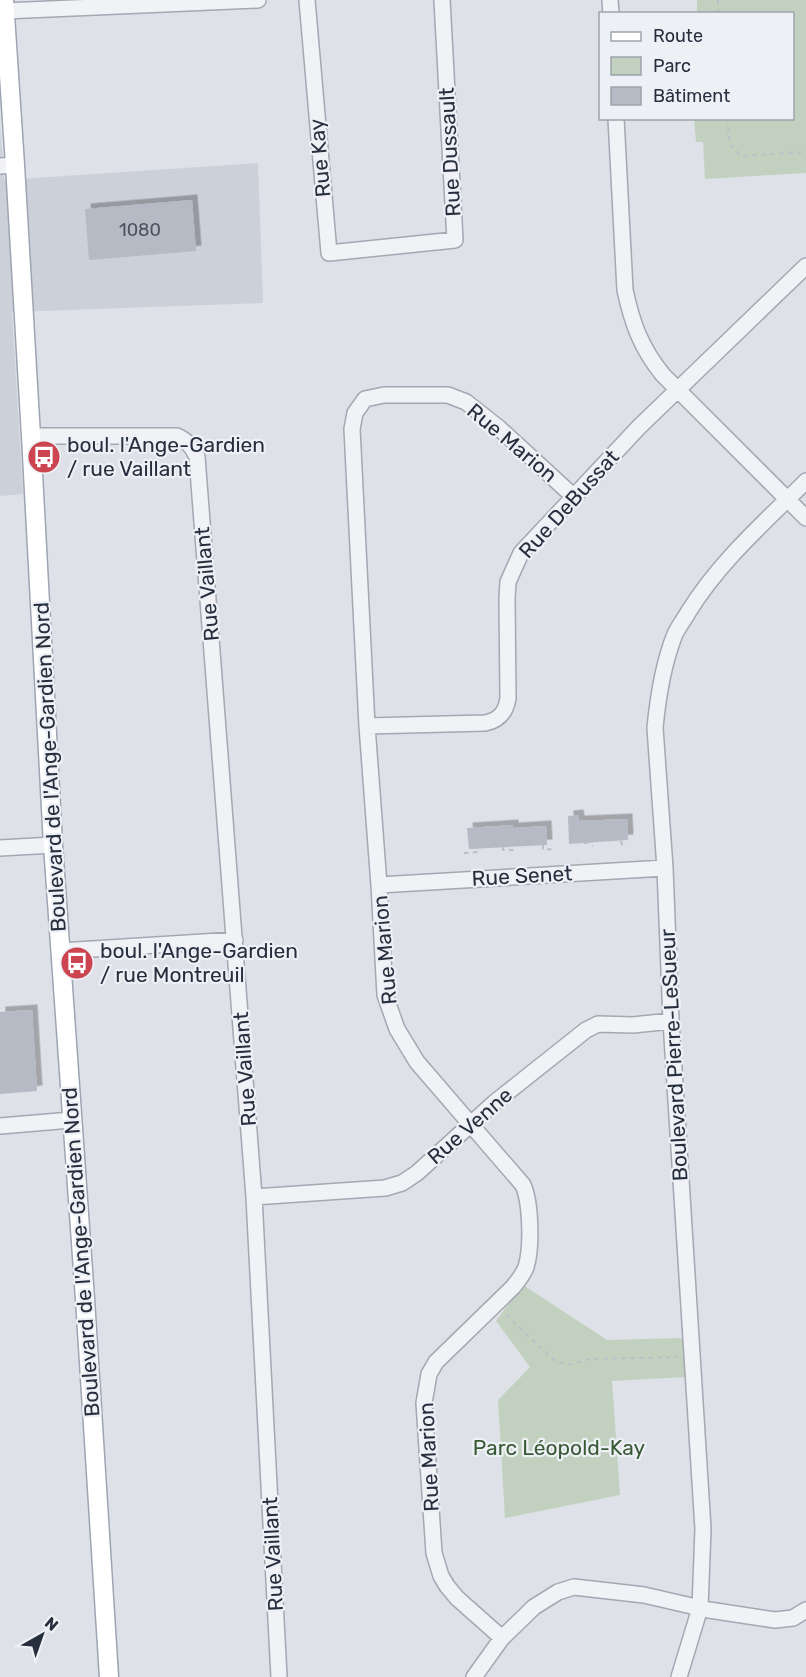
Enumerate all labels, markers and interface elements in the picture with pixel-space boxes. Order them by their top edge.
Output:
legend [599,12,794,120]
text: Route [653,25,703,47]
text: Parc [653,55,691,77]
text: Bâtiment [653,85,730,107]
street label: Rue Dussault [434,87,465,217]
street label: Rue Kay [304,117,335,198]
house number: 1080 [119,219,161,241]
street label: Rue Marion [462,398,562,487]
place label: boul. l'Ange-Gardien / rue Vaillant [67,432,265,481]
bus stop icon: boul. l'Ange-Gardien / rue Vaillant [26,439,62,475]
street label: Rue DeBussat [513,444,624,563]
street label: Rue Vaillant [189,526,224,642]
street label: Boulevard de l'Ange-Gardien Nord [28,602,71,933]
street label: Rue Senet [471,860,573,891]
street label: Rue Marion [367,894,402,1006]
street label: Boulevard Pierre-LeSueur [654,928,693,1182]
place label: boul. l'Ange-Gardien / rue Montreuil [100,938,298,987]
bus stop icon: boul. l'Ange-Gardien / rue Montreuil [59,945,95,981]
street label: Rue Vaillant [228,1011,261,1127]
street label: Rue Venne [422,1082,517,1169]
street label: Boulevard de l'Ange-Gardien Nord [57,1087,104,1418]
street label: Rue Marion [413,1402,444,1512]
park label: Parc Léopold-Kay [473,1435,646,1460]
street label: Rue Vaillant [257,1496,288,1612]
north arrow [12,1605,72,1665]
text: N [41,1613,62,1635]

